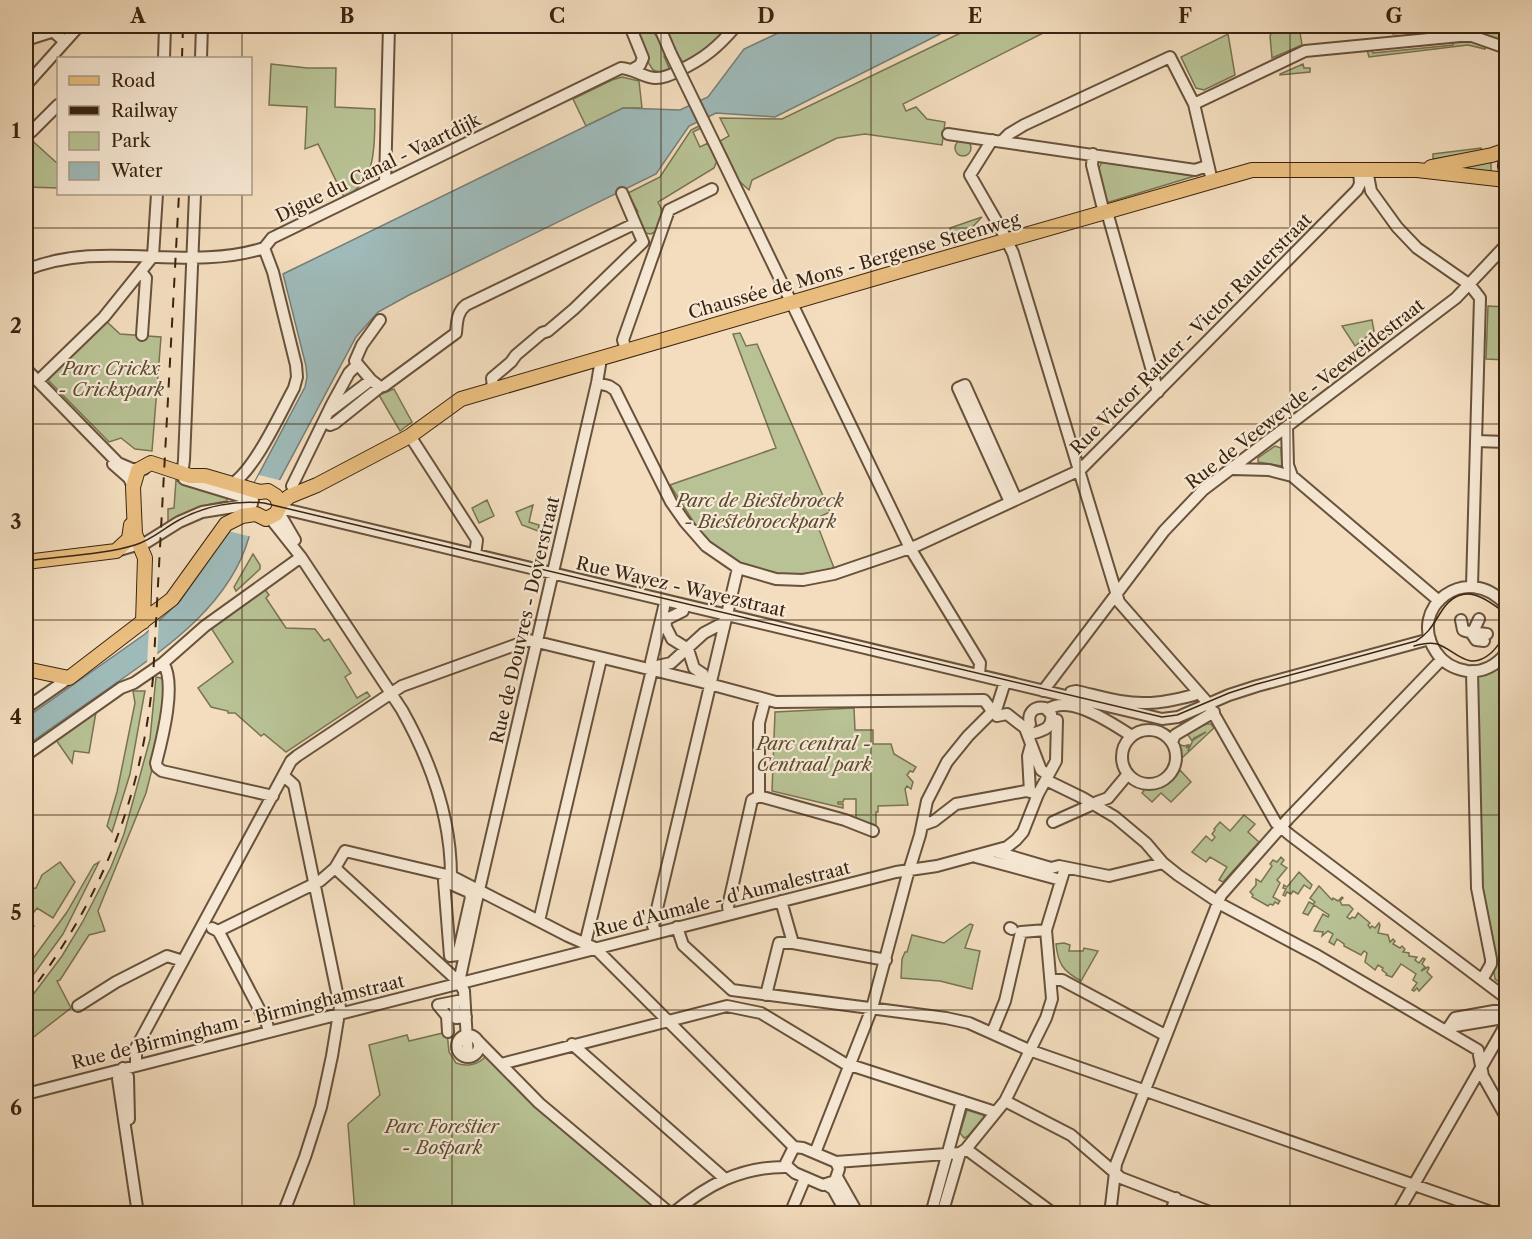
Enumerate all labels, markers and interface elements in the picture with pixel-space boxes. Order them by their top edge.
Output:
text: A [129,4,146,28]
text: B [340,4,355,28]
text: C [549,4,565,28]
text: D [757,4,775,28]
text: E [968,4,982,28]
text: F [1178,4,1192,28]
text: G [1386,4,1403,28]
legend [57,57,252,195]
text: Road [111,70,156,92]
text: Railway [111,100,179,122]
street label: Digue du Canal - Vaartdijk [272,108,485,227]
text: 1 [12,119,21,143]
text: Park [111,130,152,152]
text: Water [110,160,163,182]
street label: Chaussée de Mons - Bergense Steenweg [686,208,1023,324]
street label: Rue Victor Rauter - Victor Rauterstraat [1066,208,1317,459]
street label: Rue de Veeweyde - Veeweidestraat [1181,294,1429,494]
text: 2 [10,314,22,338]
park label: Parc Crickx - Crickxpark [58,358,165,401]
park label: Parc de Biestebroeck - Biestebroeckpark [674,490,844,533]
street label: Rue de Douvres - Doverstraat [486,494,564,746]
text: 3 [10,510,22,534]
street label: Rue Wayez - Wayezstraat [574,552,789,622]
text: 4 [10,705,22,729]
park label: Parc central - Centraal park [755,733,872,776]
street label: Rue d'Aumale - d'Aumalestraat [592,856,853,942]
text: 5 [10,901,22,925]
street label: Rue de Birmingham - Birminghamstraat [69,970,407,1074]
text: 6 [10,1096,22,1120]
park label: Parc Forestier - Bospark [383,1116,501,1159]

